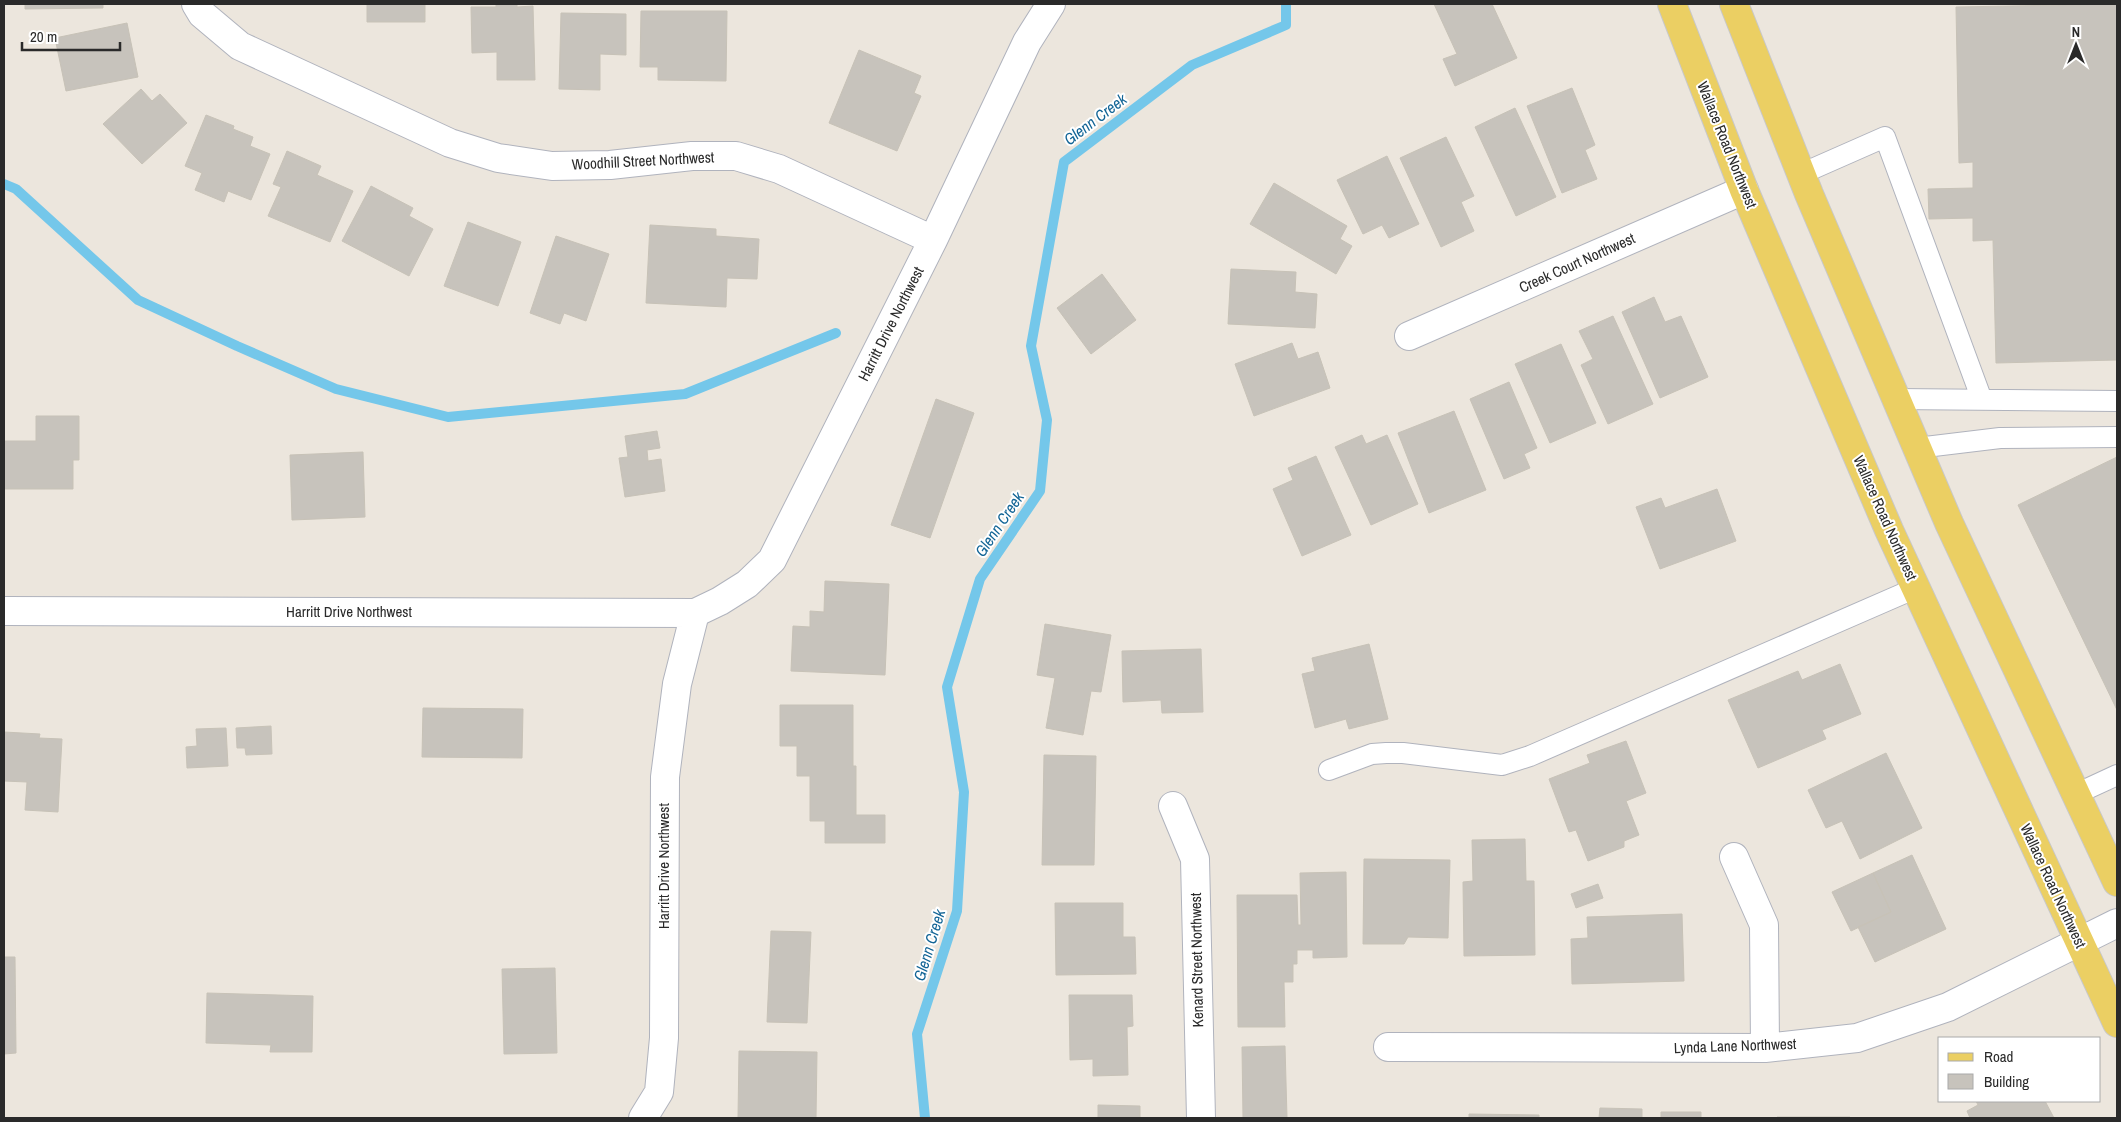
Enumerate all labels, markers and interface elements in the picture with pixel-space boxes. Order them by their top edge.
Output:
scale bar [22,20,120,52]
north arrow [2051,20,2101,70]
text: N [2072,23,2080,41]
text: 20 m [30,26,57,47]
street label: Wallace Road Northwest [1692,78,1763,212]
water label: Glenn Creek [1059,88,1131,150]
street label: Woodhill Street Northwest [571,146,715,175]
street label: Creek Court Northwest [1515,227,1639,298]
street label: Harritt Drive Northwest [853,262,929,385]
street label: Wallace Road Northwest [1848,452,1923,584]
water label: Glenn Creek [969,487,1029,561]
street label: Harritt Drive Northwest [286,601,412,622]
street label: Harritt Drive Northwest [653,803,674,929]
street label: Wallace Road Northwest [2015,820,2092,952]
street label: Kenard Street Northwest [1185,892,1208,1028]
water label: Glenn Creek [908,906,950,983]
street label: Lynda Lane Northwest [1673,1033,1797,1058]
legend [1938,1037,2101,1102]
text: Road [1984,1046,2013,1067]
text: Building [1984,1071,2029,1092]

